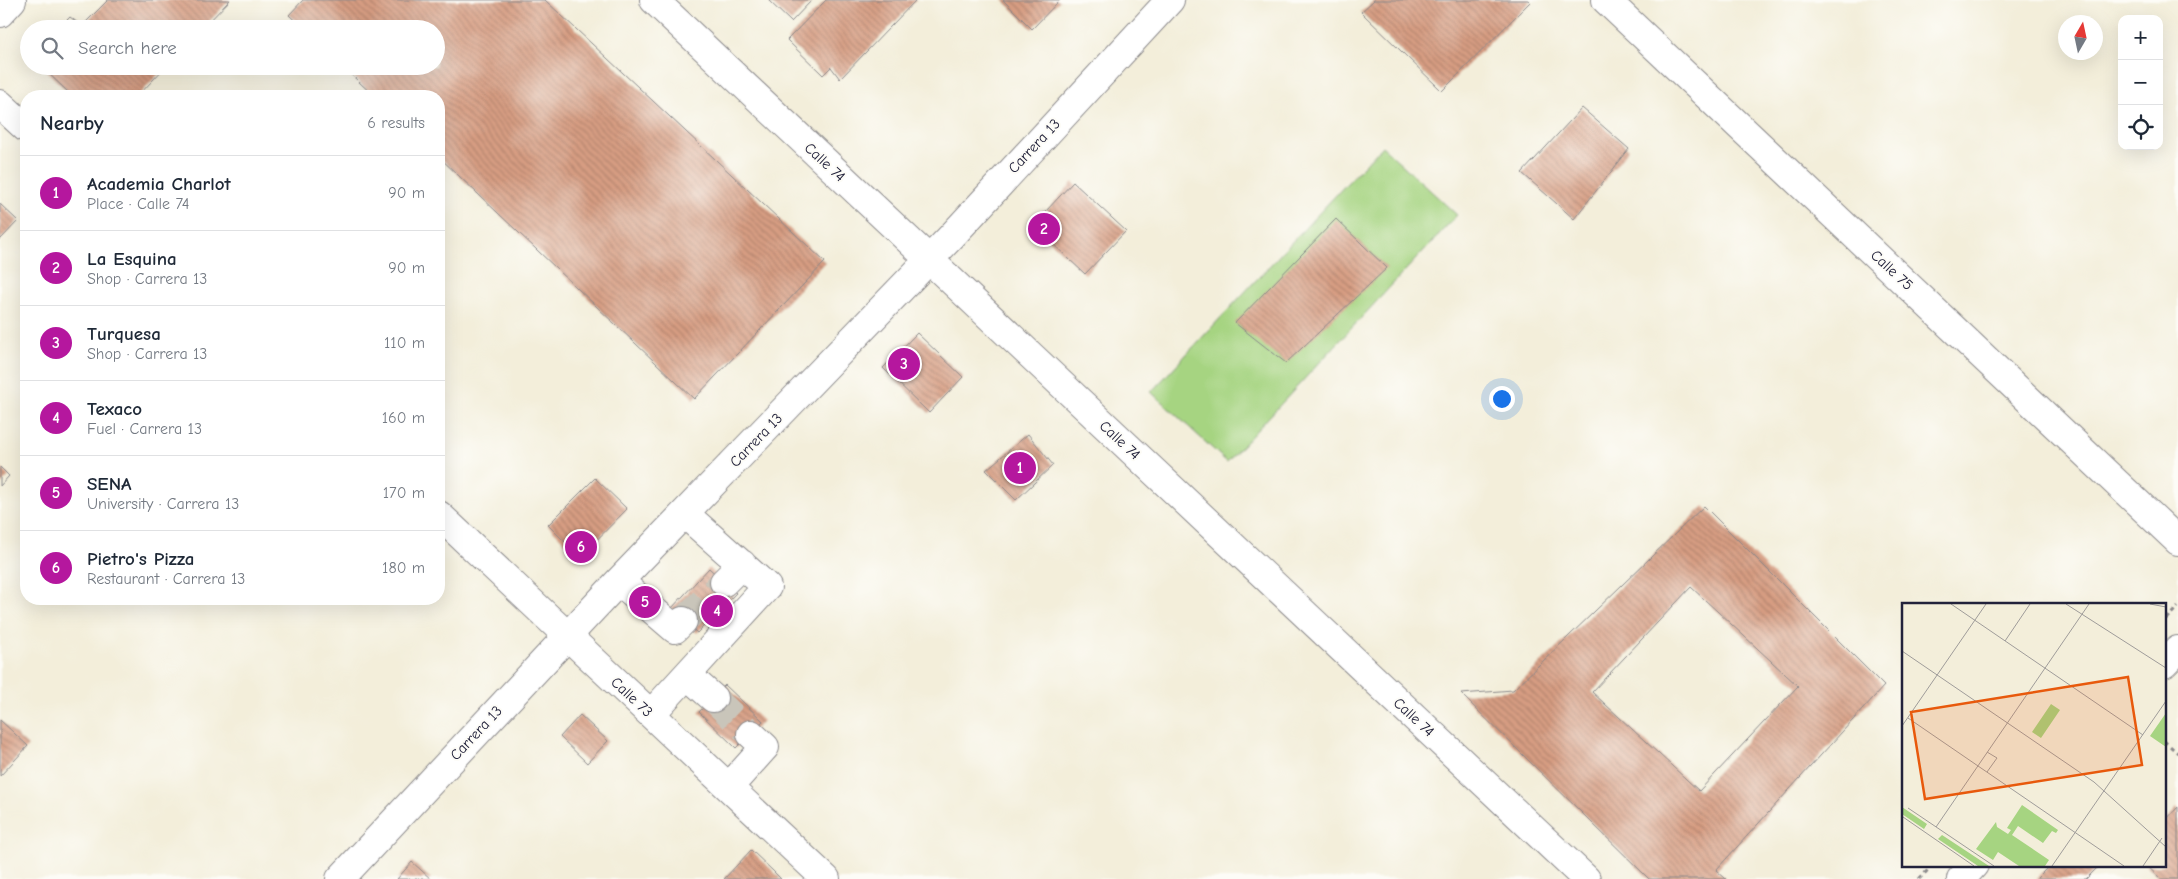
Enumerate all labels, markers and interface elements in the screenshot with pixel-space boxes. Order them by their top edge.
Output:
north arrow [2058,15,2103,60]
map controls [2118,15,2163,150]
button: + [2118,15,2163,60]
search box [20,20,445,75]
icon: search [38,34,66,62]
text: Search here [78,37,177,59]
button: − [2118,60,2163,105]
button: locate [2118,105,2163,150]
text: Nearby [40,111,104,135]
text: 6 results [367,114,425,132]
street label: Carrera 13 [1004,115,1064,177]
street label: Calle 74 [801,139,849,185]
text: Academia Charlot [87,173,231,195]
text: 1 [53,184,59,202]
text: 90 m [388,184,425,202]
text: Place · Calle 74 [87,195,189,213]
pin: 2 [1028,210,1060,248]
street label: Calle 75 [1867,246,1917,294]
text: La Esquina [87,248,177,270]
text: 2 [52,259,60,277]
text: 90 m [388,259,425,277]
text: Shop · Carrera 13 [87,270,207,288]
text: Turquesa [87,323,161,345]
text: 3 [52,334,60,352]
text: 110 m [384,334,425,352]
text: Shop · Carrera 13 [87,345,207,363]
pin: 3 [888,345,920,383]
your location [1489,386,1515,412]
text: Texaco [87,398,142,420]
text: 4 [52,409,60,427]
text: 160 m [382,409,425,427]
street label: Carrera 13 [726,409,786,471]
street label: Calle 74 [1096,417,1144,463]
text: Fuel · Carrera 13 [87,420,202,438]
pin: 1 [1004,449,1036,487]
text: SENA [87,473,132,495]
text: 5 [52,484,60,502]
text: 170 m [383,484,425,502]
text: University · Carrera 13 [87,495,239,513]
pin: 6 [565,528,597,566]
text: Pietro's Pizza [87,548,194,570]
text: 6 [52,559,60,577]
text: 180 m [382,559,425,577]
text: Restaurant · Carrera 13 [87,570,245,588]
pin: 5 [629,583,661,621]
pin: 4 [701,592,733,630]
inset map [1902,603,2166,866]
street label: Calle 73 [607,673,657,721]
street label: Calle 74 [1390,694,1438,740]
street label: Carrera 13 [446,702,506,764]

